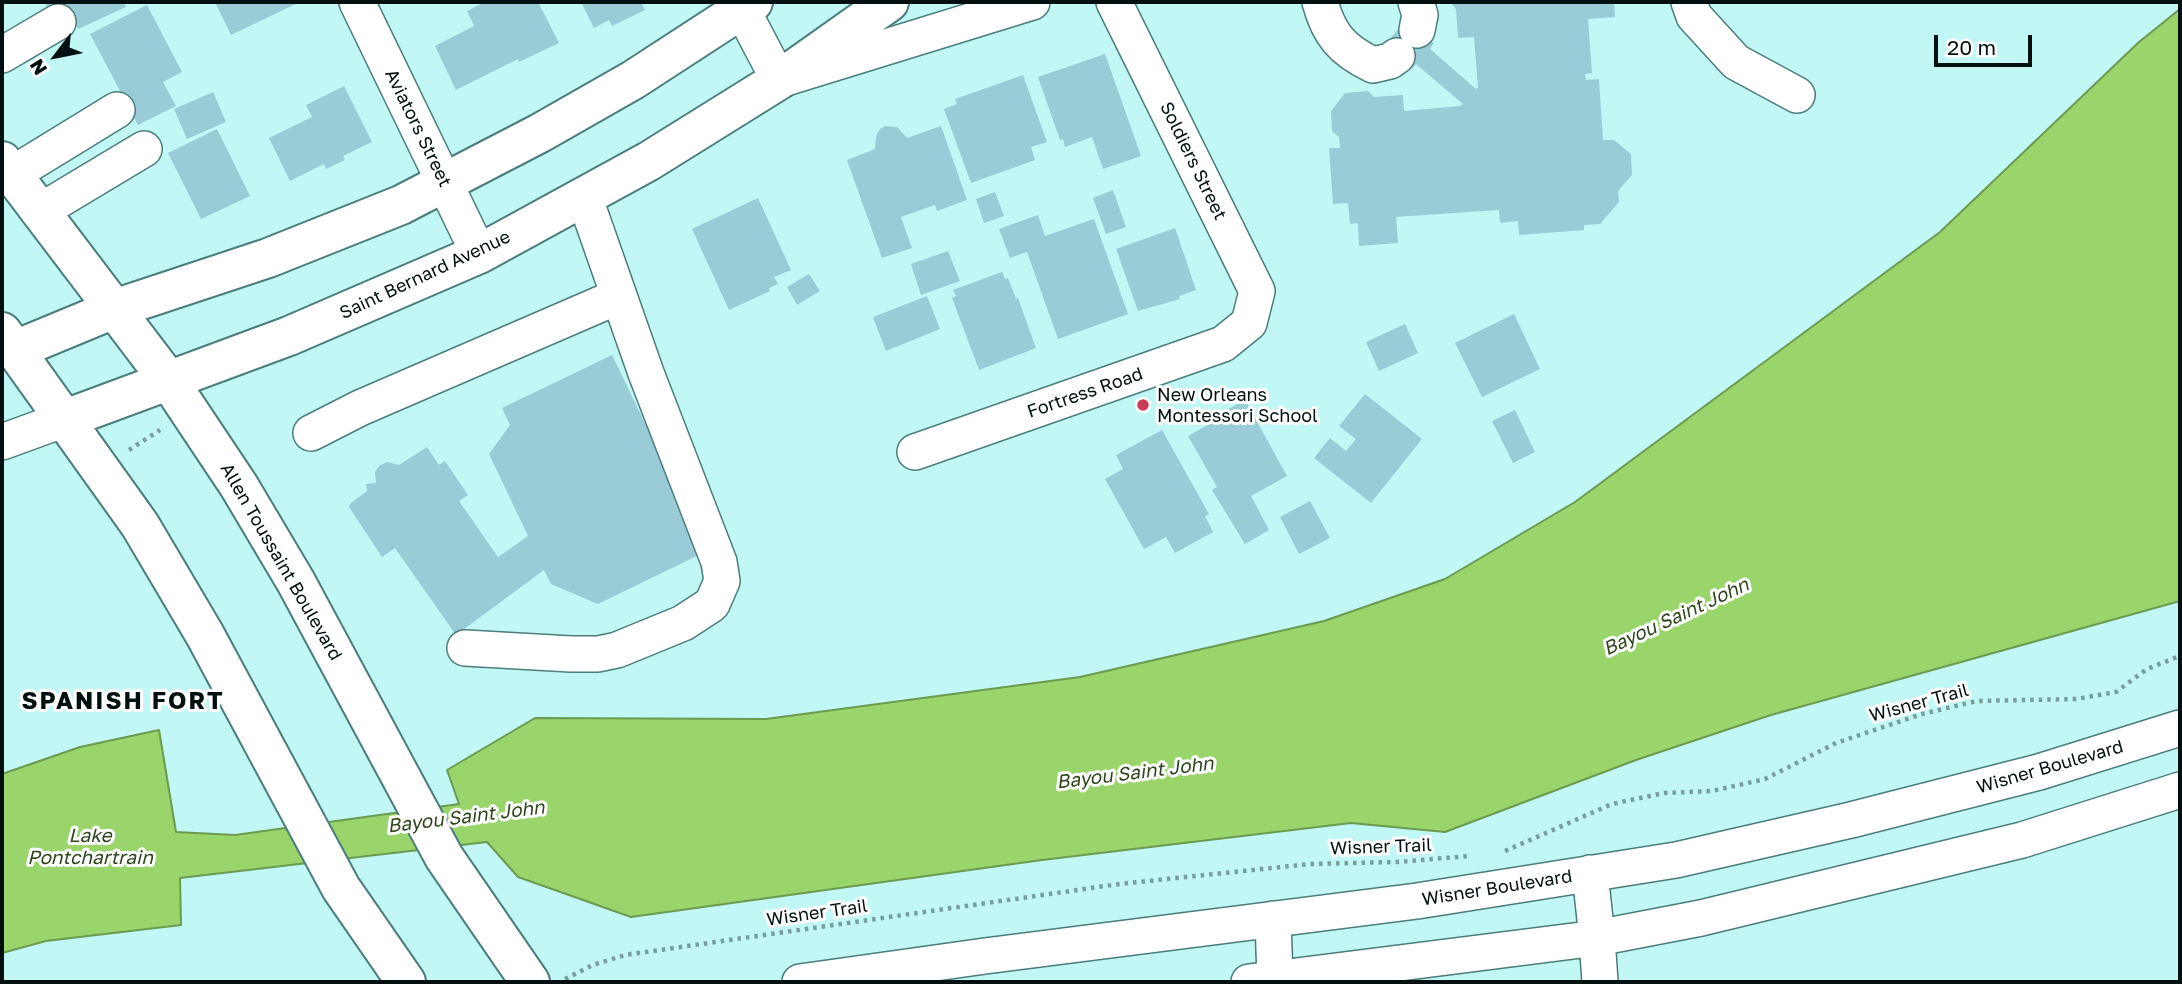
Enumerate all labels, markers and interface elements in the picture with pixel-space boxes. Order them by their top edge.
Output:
north arrow [21,21,91,91]
scale bar [1937,21,2035,65]
text: 20 m [1947,34,1996,60]
text: N [24,55,51,80]
street label: Aviators Street [380,66,456,190]
street label: Soldiers Street [1155,98,1231,224]
street label: Saint Bernard Avenue [336,226,514,324]
street label: Fortress Road [1024,363,1146,423]
place label: New Orleans Montessori School [1157,384,1318,426]
marker: New Orleans Montessori School [1135,397,1151,413]
street label: Allen Toussaint Boulevard [216,460,346,664]
water label: Bayou Saint John [1600,573,1752,661]
street label: Wisner Trail [1867,679,1971,727]
district label: SPANISH FORT [23,687,223,715]
street label: Wisner Boulevard [1974,736,2126,798]
water label: Bayou Saint John [1055,752,1215,794]
water label: Bayou Saint John [386,796,546,838]
water label: Lake Pontchartrain [27,825,153,869]
street label: Wisner Trail [1330,834,1432,860]
street label: Wisner Boulevard [1420,865,1574,911]
street label: Wisner Trail [765,895,869,931]

